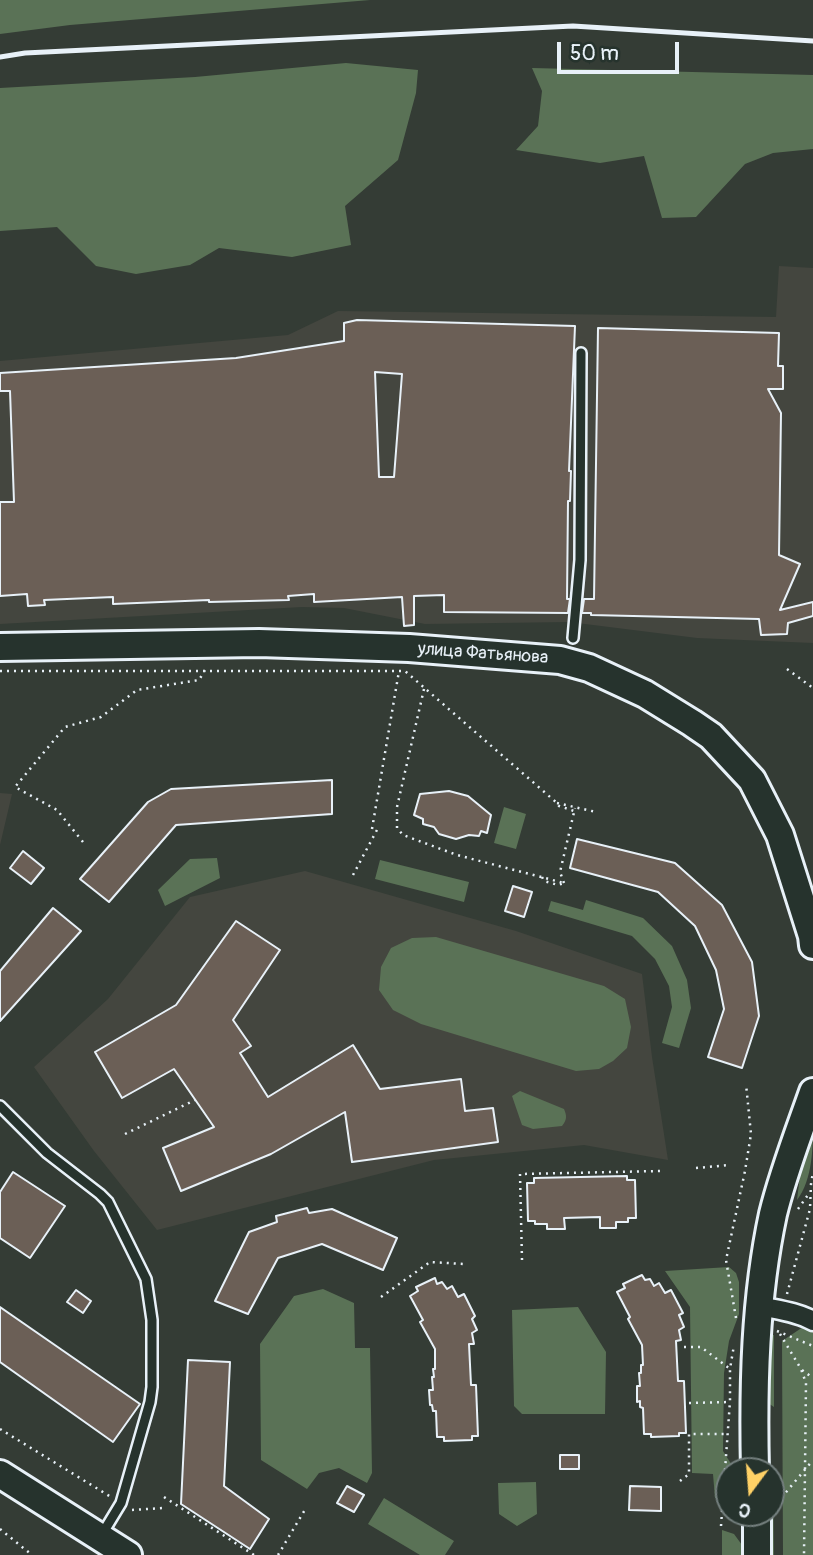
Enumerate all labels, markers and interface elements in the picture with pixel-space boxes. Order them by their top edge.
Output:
scale bar [561,28,684,72]
text: 50 m [570,40,619,67]
street label: улица Фатьянова [417,639,549,669]
north arrow [715,1457,785,1527]
text: С [736,1497,754,1523]

